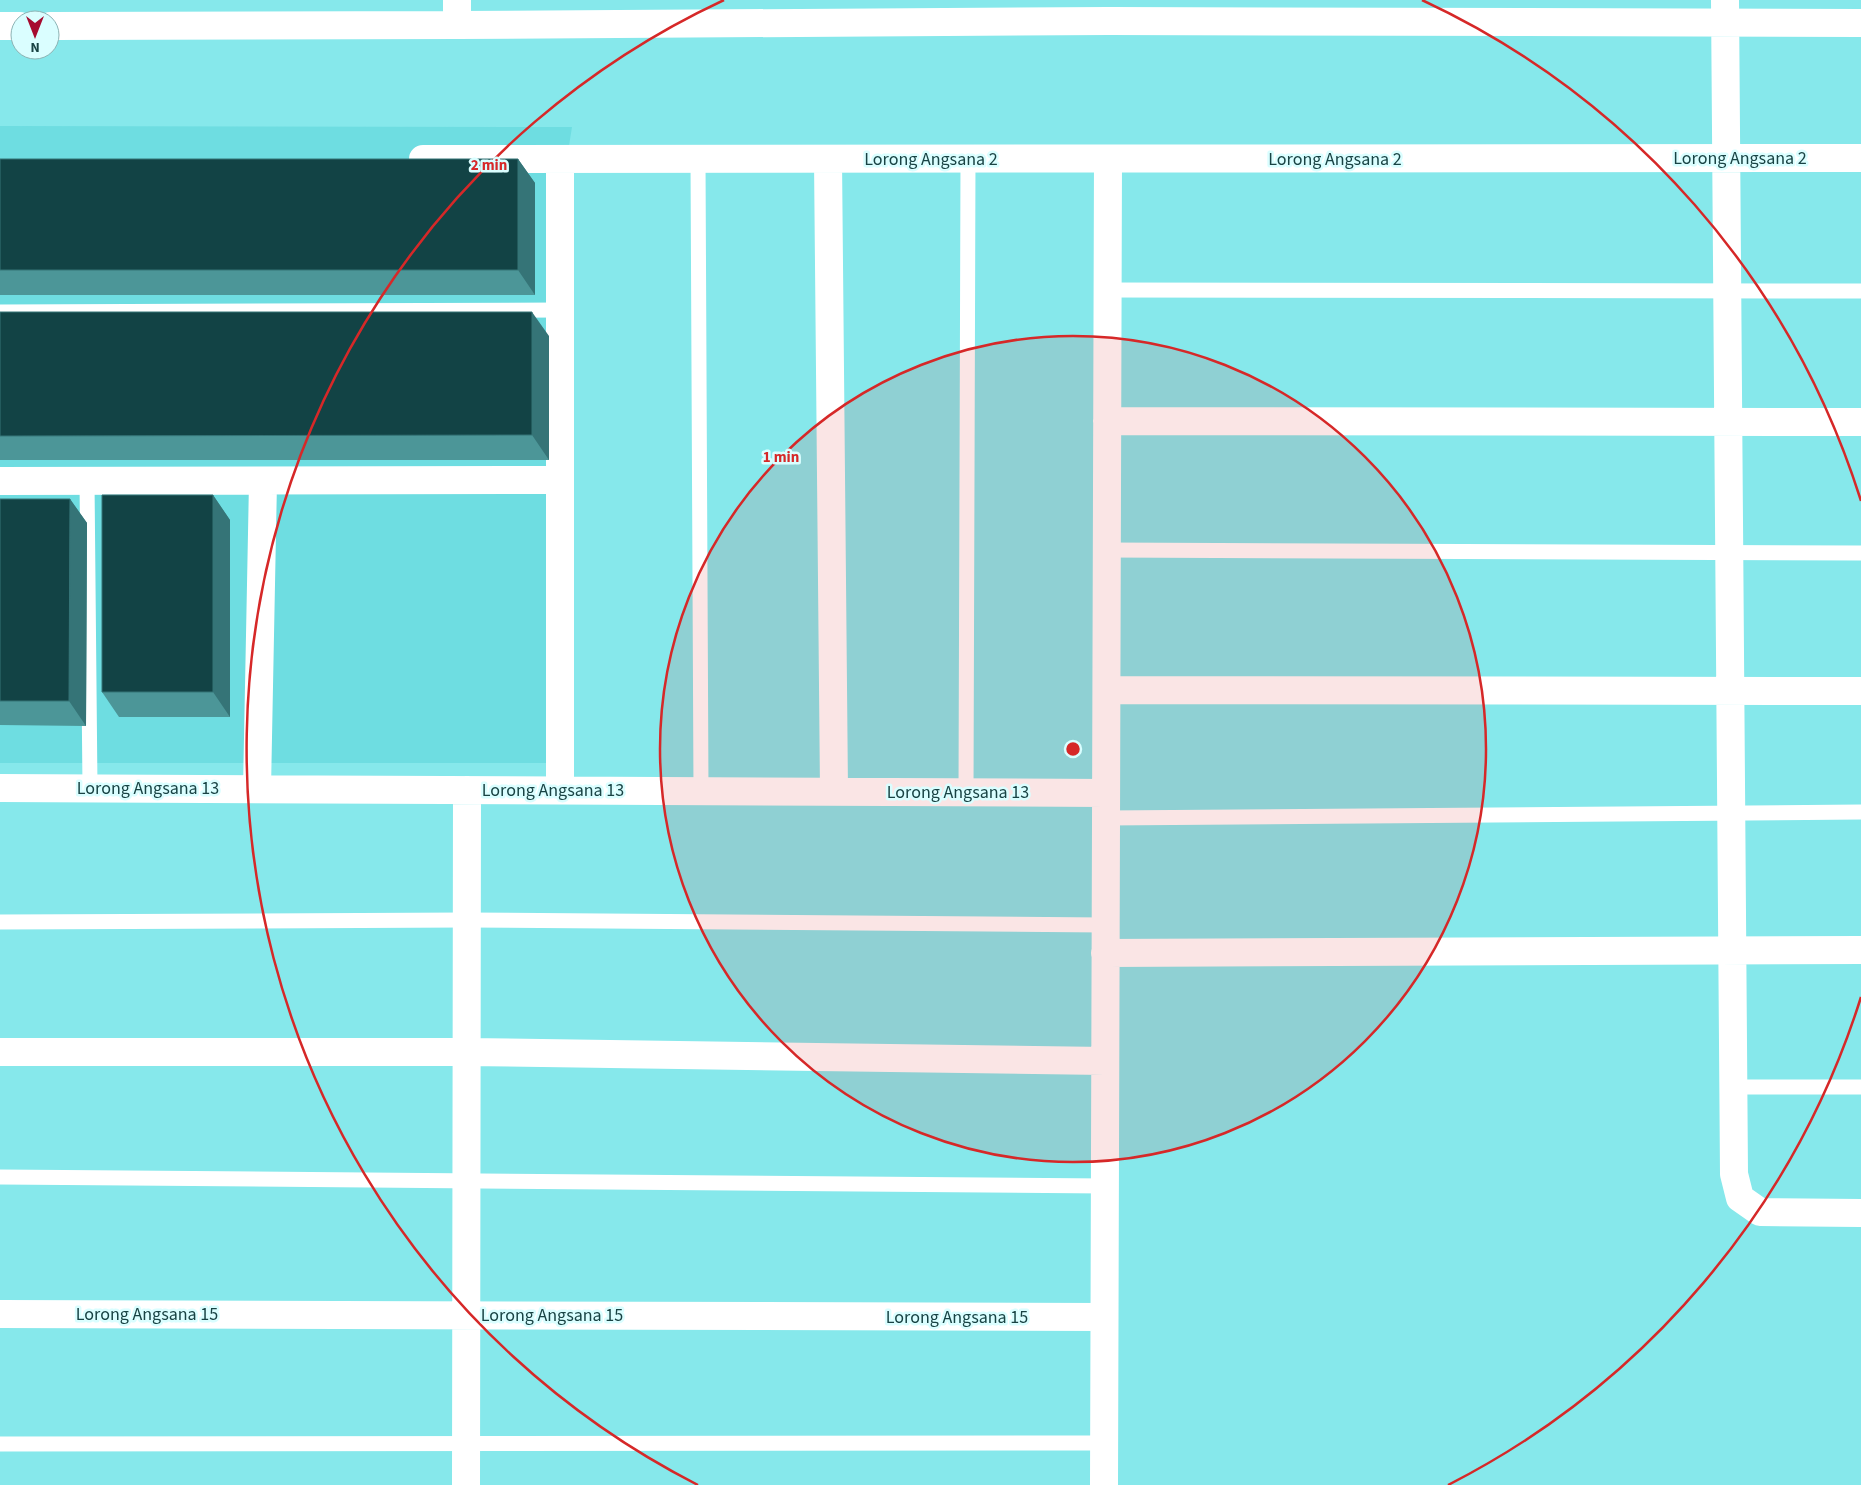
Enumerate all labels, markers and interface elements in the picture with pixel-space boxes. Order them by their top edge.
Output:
north arrow [10,10,60,60]
text: N [30,37,40,57]
street label: Lorong Angsana 2 [1673,146,1807,171]
street label: Lorong Angsana 2 [864,147,998,172]
street label: Lorong Angsana 2 [1268,147,1402,172]
text: 2 min [471,155,507,176]
text: 1 min [763,447,799,468]
centre of rings [1064,740,1082,758]
street label: Lorong Angsana 13 [77,776,219,801]
street label: Lorong Angsana 13 [482,778,624,803]
street label: Lorong Angsana 13 [887,780,1029,805]
street label: Lorong Angsana 15 [76,1302,218,1327]
street label: Lorong Angsana 15 [481,1303,623,1328]
street label: Lorong Angsana 15 [886,1305,1028,1330]

